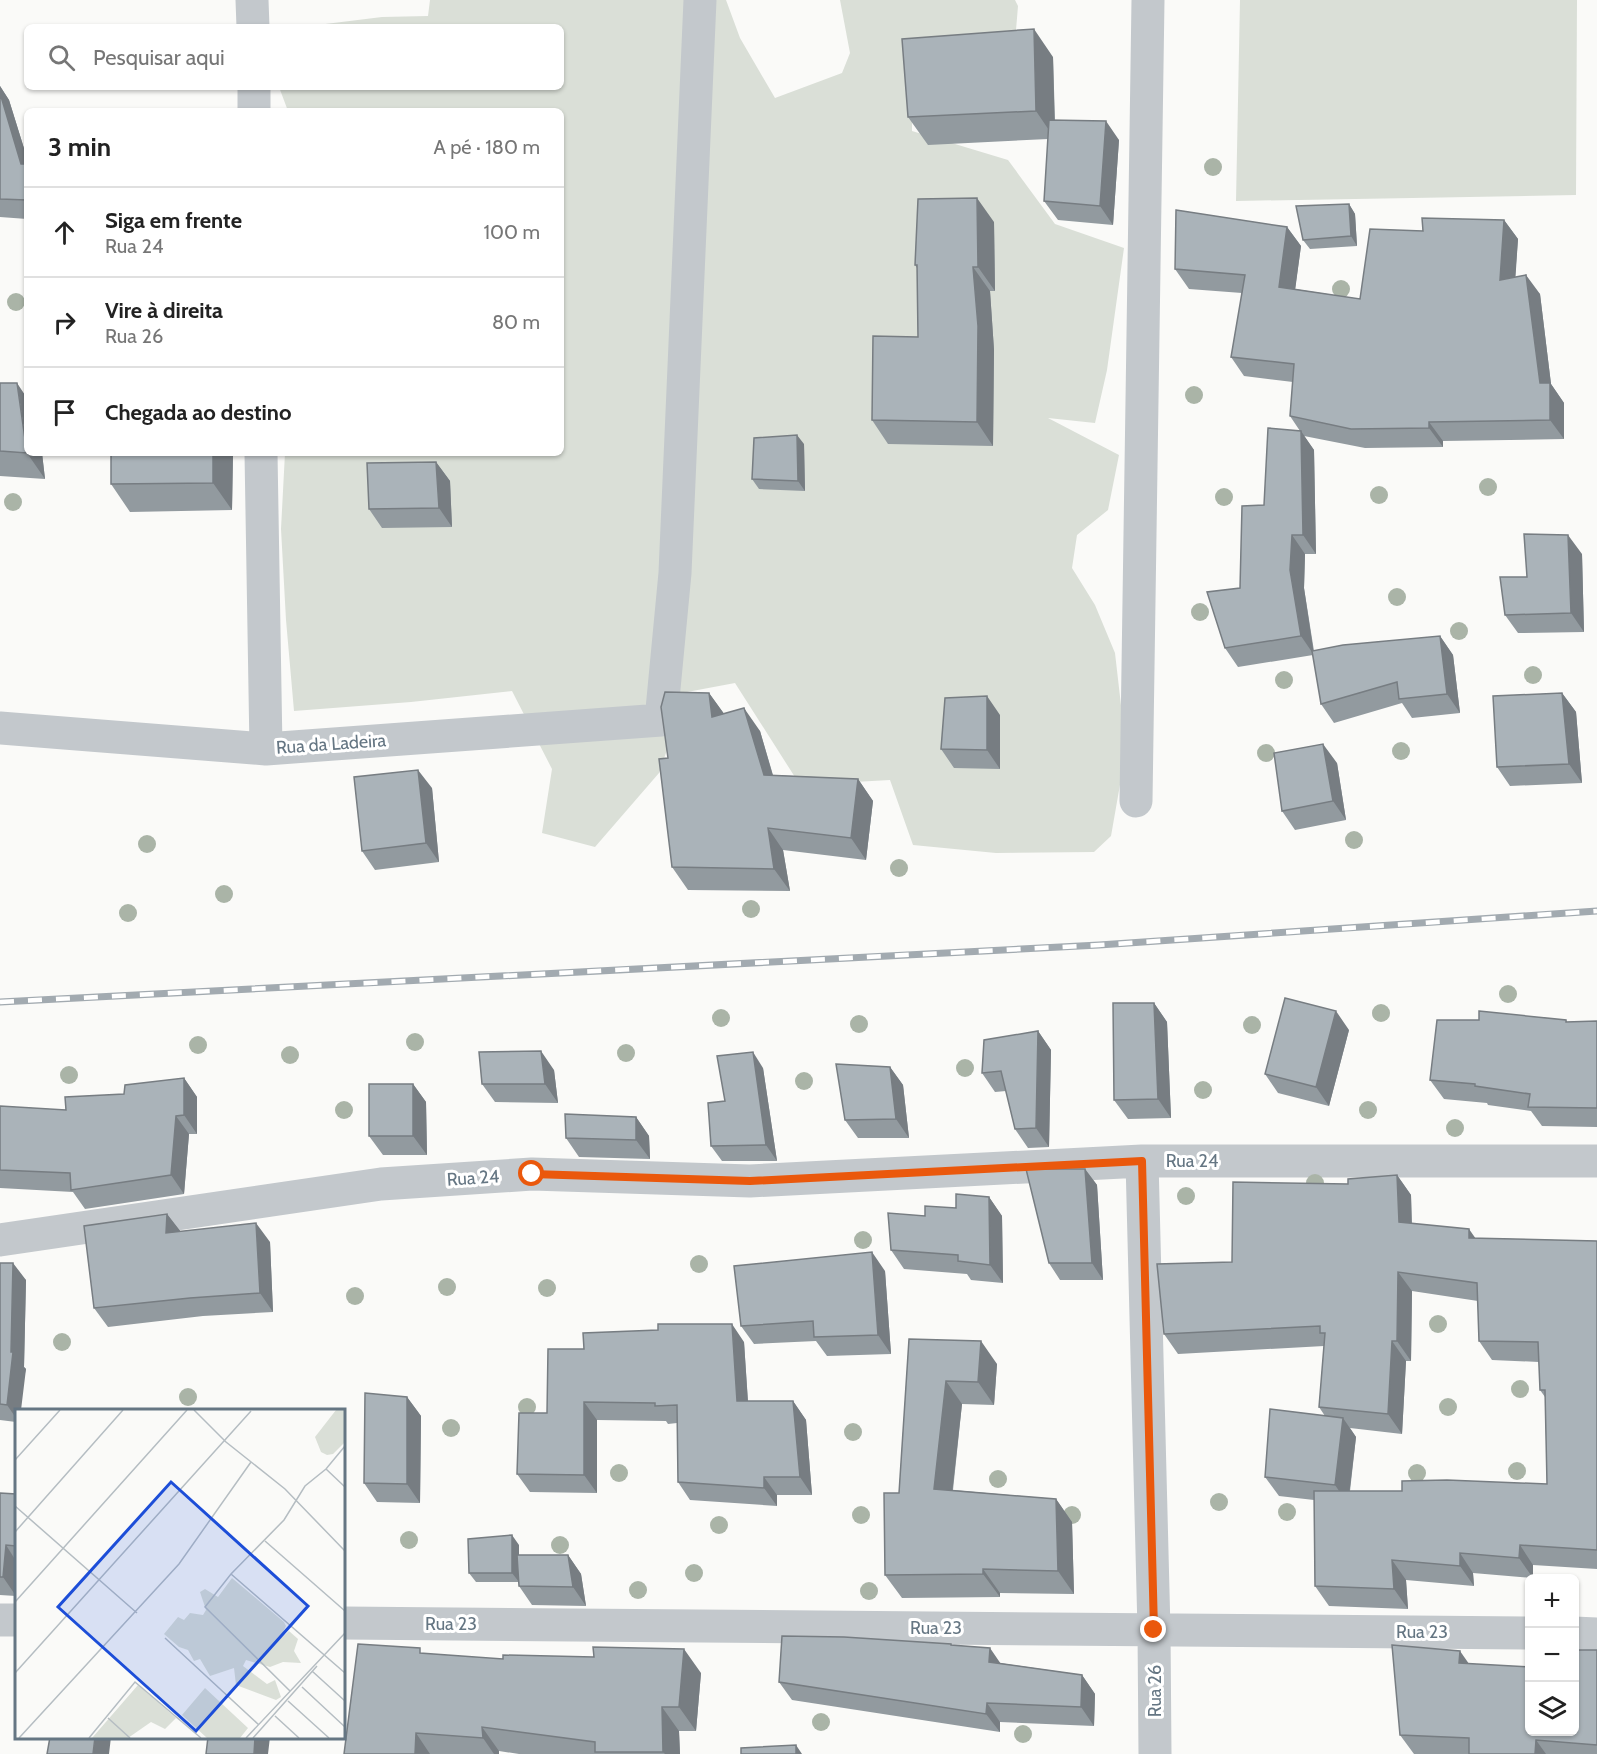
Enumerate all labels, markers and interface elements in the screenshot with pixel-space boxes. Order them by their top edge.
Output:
search box [24,24,564,90]
icon: search [45,41,78,74]
text: Pesquisar aqui [93,44,225,71]
text: 3 min [48,131,111,163]
text: A pé · 180 m [433,135,540,159]
text: Siga em frente [105,207,242,234]
icon: ahead [48,216,81,249]
text: 100 m [484,220,540,244]
text: Rua 24 [105,234,163,258]
text: Vire à direita [105,297,223,324]
icon: right [48,306,81,339]
text: 80 m [492,310,540,334]
text: Rua 26 [105,324,163,348]
icon: arrive [48,396,81,429]
text: Chegada ao destino [105,399,291,426]
street label: Rua da Ladeira [275,729,387,759]
street label: Rua 24 [1166,1150,1218,1172]
route start [518,1160,544,1186]
street label: Rua 24 [446,1165,500,1191]
inset map [15,1409,345,1739]
map controls [1525,1574,1579,1736]
button: + [1525,1574,1579,1628]
street label: Rua 23 [425,1613,477,1635]
route end [1140,1616,1166,1642]
street label: Rua 23 [910,1617,962,1639]
street label: Rua 23 [1396,1621,1448,1643]
button: − [1525,1628,1579,1682]
street label: Rua 26 [1144,1665,1166,1717]
button: layers [1525,1682,1579,1736]

